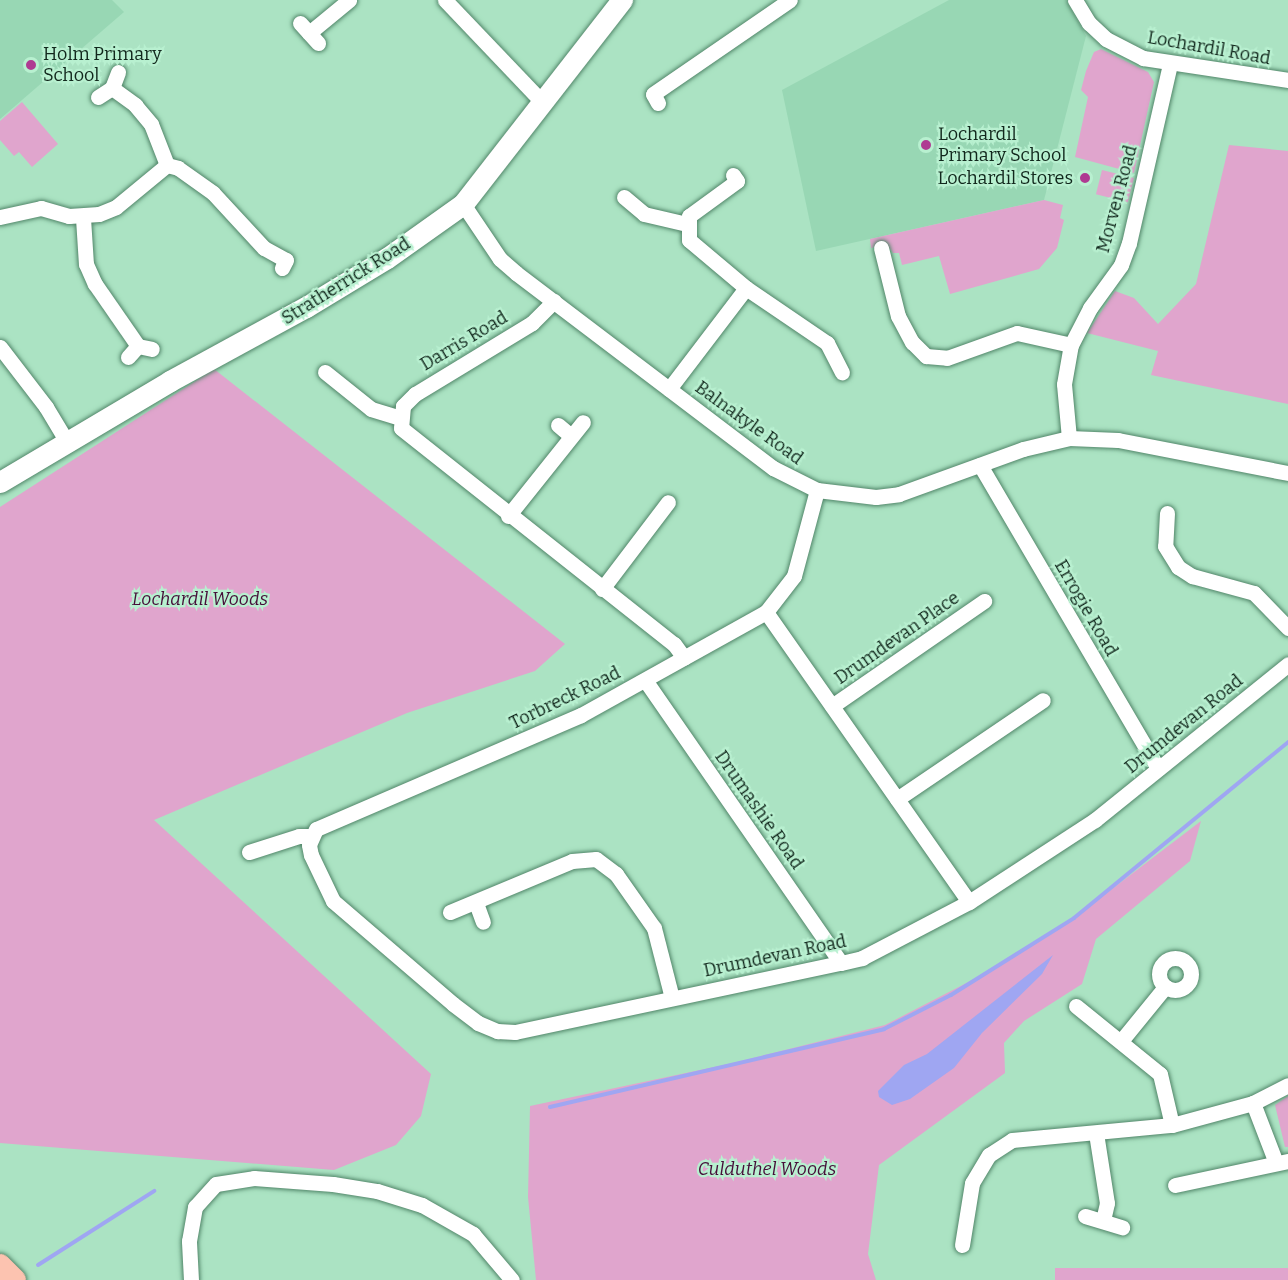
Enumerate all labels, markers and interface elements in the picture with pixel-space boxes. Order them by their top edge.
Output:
street label: Lochardil Road [1146,27,1272,69]
place label: Holm Primary School [43,44,162,86]
marker: Holm Primary School [24,58,38,72]
place label: Lochardil Primary School [938,124,1067,166]
marker: Lochardil Primary School [919,138,933,152]
street label: Morven Road [1092,143,1142,255]
place label: Lochardil Stores [937,167,1073,189]
marker: Lochardil Stores [1078,171,1092,185]
street label: Stratherrick Road [278,233,414,329]
street label: Darris Road [417,307,511,375]
street label: Balnakyle Road [691,377,807,469]
street label: Errogie Road [1050,556,1122,660]
street label: Drumdevan Place [831,587,963,689]
park label: Lochardil Woods [132,588,268,610]
street label: Torbreck Road [506,662,624,734]
street label: Drumdevan Road [1121,670,1247,778]
street label: Drumashie Road [710,747,808,873]
street label: Drumdevan Road [702,930,848,982]
park label: Culduthel Woods [698,1158,836,1180]

